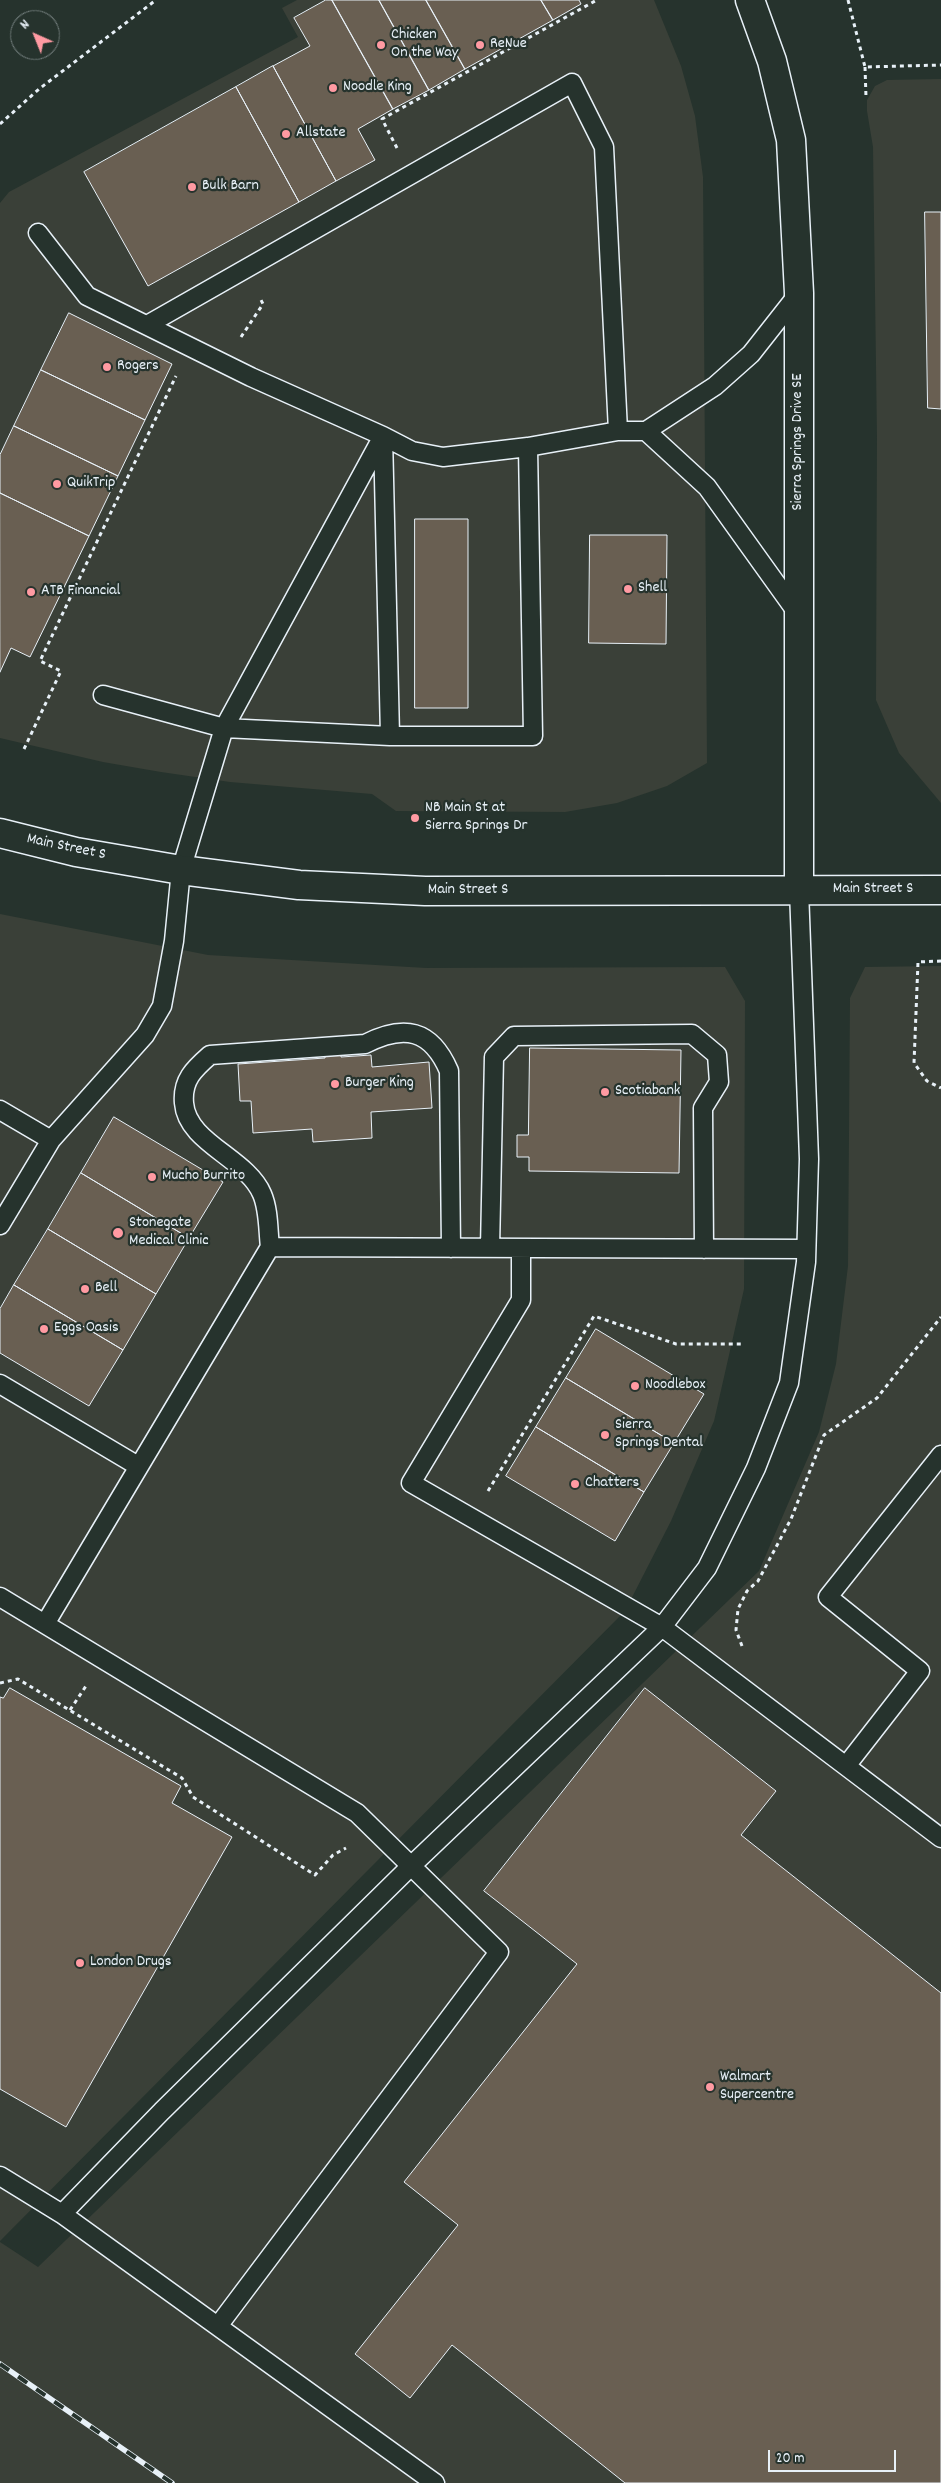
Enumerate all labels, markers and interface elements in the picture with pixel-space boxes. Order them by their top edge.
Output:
north arrow [10,10,60,60]
text: N [16,15,35,35]
place label: Chicken On the Way [391,26,458,64]
place label: ReNue [490,35,527,55]
marker: Chicken On the Way [375,39,387,51]
marker: ReNue [474,39,486,51]
place label: Noodle King [343,78,412,98]
marker: Noodle King [327,82,339,94]
place label: Allstate [296,124,345,144]
marker: Allstate [280,128,292,140]
place label: Bulk Barn [202,177,259,197]
marker: Bulk Barn [186,181,198,193]
place label: Rogers [117,357,159,377]
marker: Rogers [101,361,113,373]
street label: Sierra Springs Drive SE [789,374,809,510]
place label: QuikTrip [67,474,115,494]
marker: QuikTrip [51,478,63,490]
place label: Shell [638,579,667,599]
place label: ATB Financial [41,582,120,602]
marker: Shell [622,583,634,595]
marker: ATB Financial [25,586,37,598]
place label: NB Main St at Sierra Springs Dr [425,799,527,837]
marker: NB Main St at Sierra Springs Dr [409,812,421,824]
street label: Main Street S [25,830,107,866]
street label: Main Street S [833,880,913,900]
street label: Main Street S [428,881,508,901]
place label: Burger King [345,1074,414,1094]
marker: Burger King [329,1078,341,1090]
place label: Scotiabank [615,1082,680,1102]
marker: Scotiabank [599,1086,611,1098]
place label: Mucho Burrito [162,1167,245,1187]
marker: Mucho Burrito [146,1171,158,1183]
place label: Stonegate Medical Clinic [129,1214,209,1252]
marker: Stonegate Medical Clinic [111,1226,125,1240]
place label: Bell [95,1279,117,1299]
marker: Bell [79,1283,91,1295]
place label: Eggs Oasis [54,1319,119,1339]
marker: Eggs Oasis [38,1323,50,1335]
place label: Noodlebox [645,1376,705,1396]
marker: Noodlebox [629,1380,641,1392]
place label: Sierra Springs Dental [615,1416,703,1454]
marker: Sierra Springs Dental [599,1429,611,1441]
place label: Chatters [585,1474,639,1494]
marker: Chatters [569,1478,581,1490]
place label: London Drugs [90,1953,172,1973]
marker: London Drugs [74,1957,86,1969]
place label: Walmart Supercentre [720,2068,794,2106]
marker: Walmart Supercentre [704,2081,716,2093]
scale bar [771,2440,898,2472]
text: 20 m [776,2448,804,2470]

